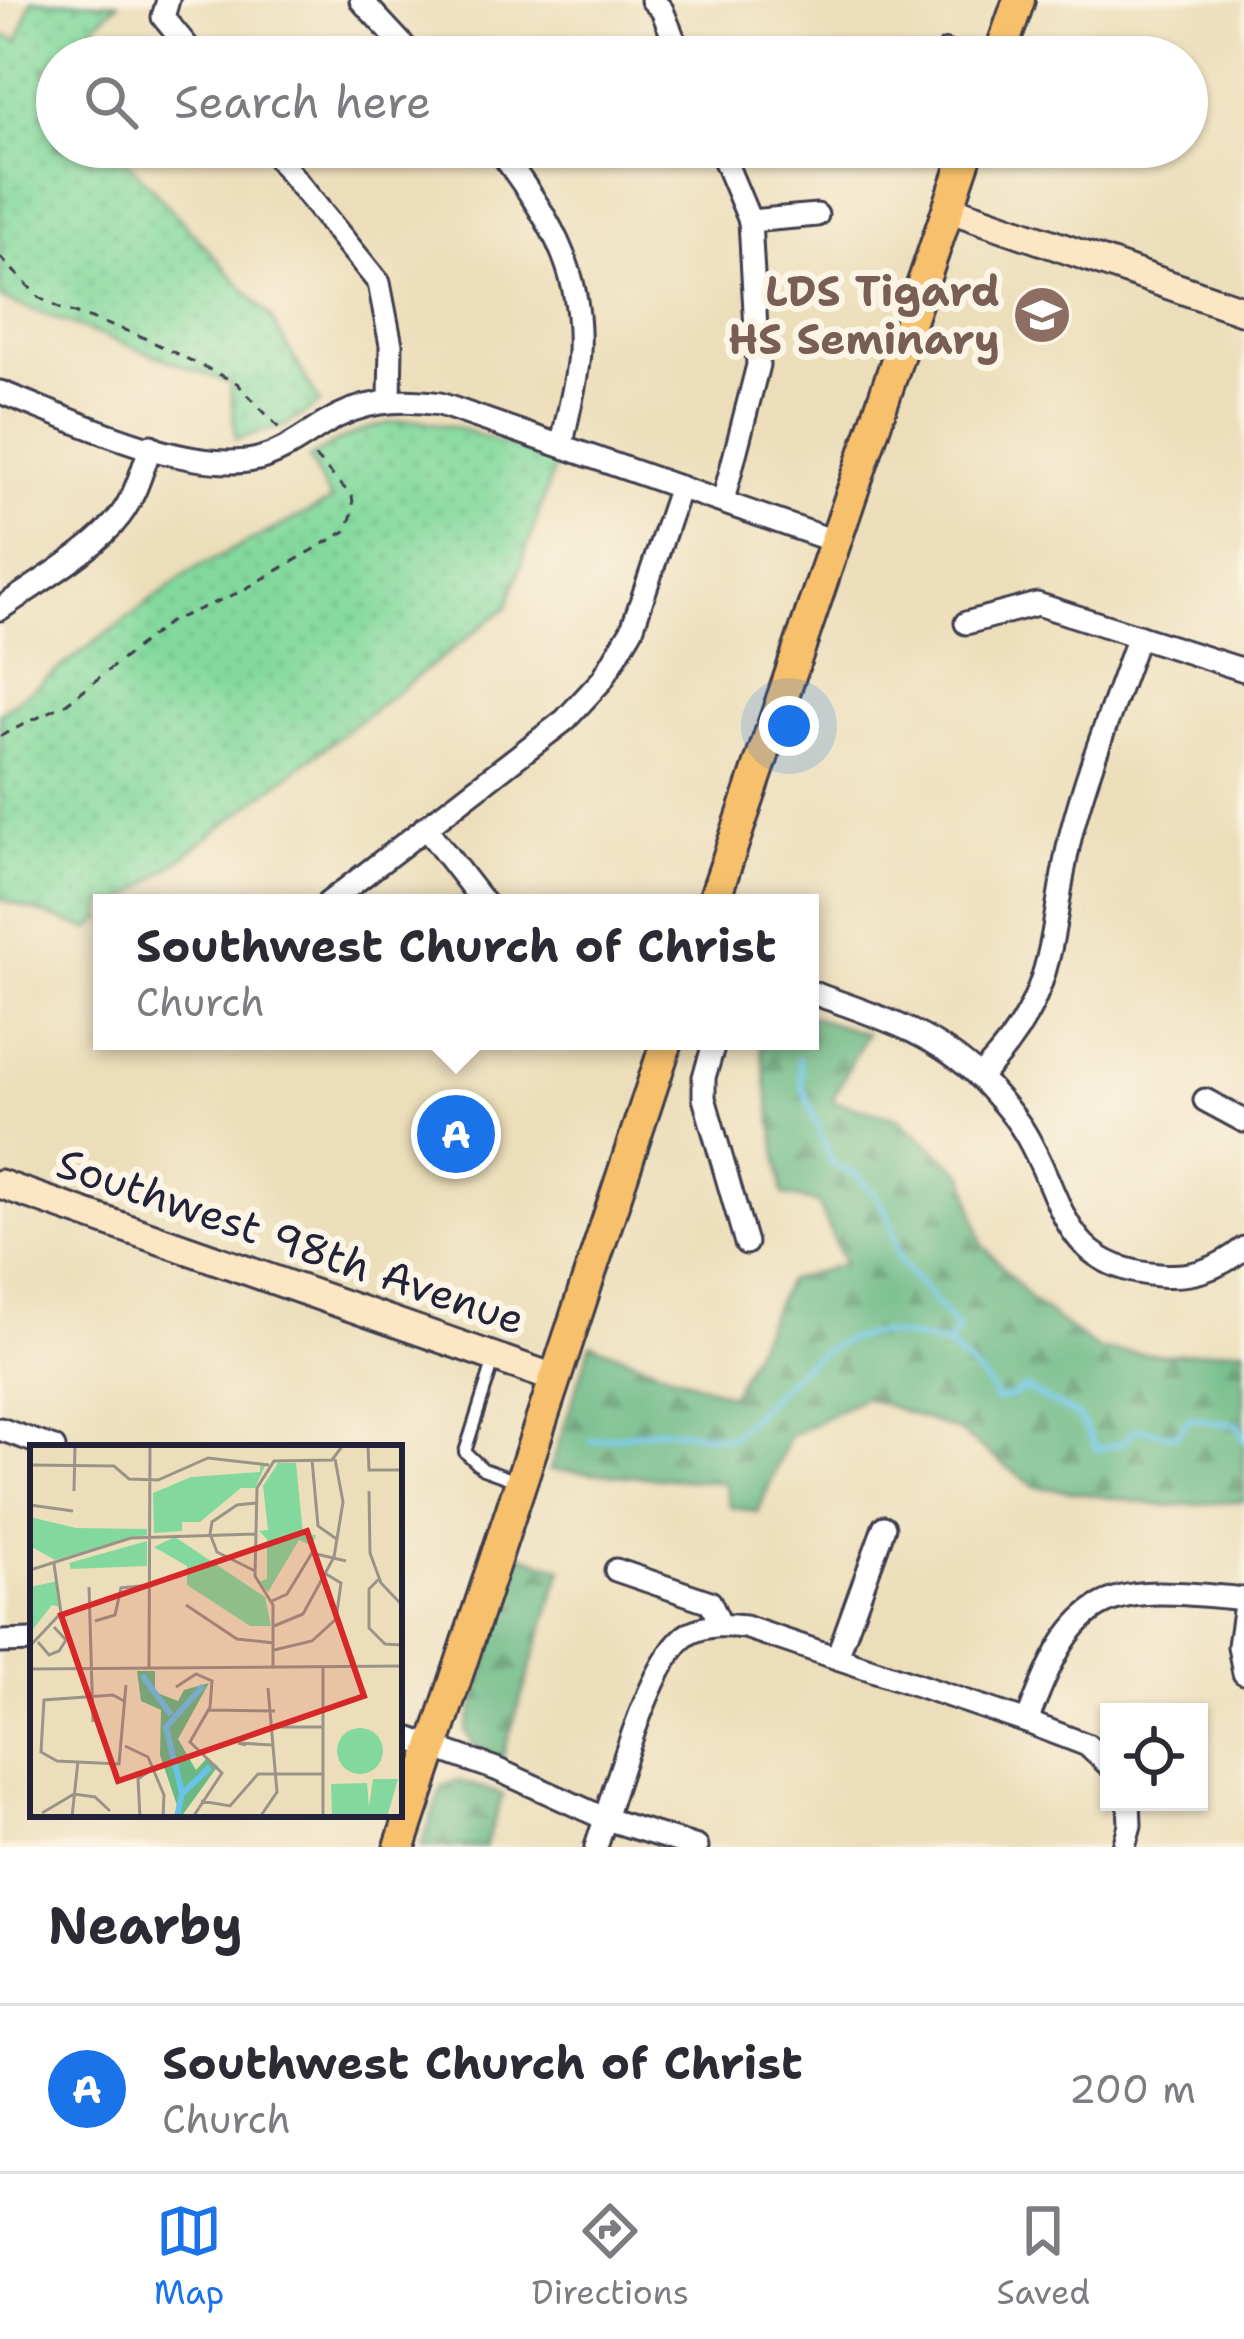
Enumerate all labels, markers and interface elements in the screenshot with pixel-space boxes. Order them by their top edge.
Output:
search box [36,36,1208,168]
icon: search [78,69,144,135]
text: Search here [174,72,431,132]
place label: LDS Tigard HS Seminary [728,263,1000,367]
school or university icon: LDS Tigard HS Seminary [1011,284,1073,346]
your location [759,696,819,756]
popup [93,894,819,1050]
text: Southwest Church of Christ [136,916,776,976]
text: Church [136,976,265,1028]
pin: A [417,1089,495,1179]
street label: Southwest 98th Avenue [50,1135,532,1347]
inset map [30,1445,402,1817]
map controls [1100,1703,1208,1811]
button: locate [1100,1703,1208,1811]
text: Nearby [48,1891,243,1959]
text: Southwest Church of Christ [162,2033,803,2093]
text: A [72,2063,102,2115]
text: 200 m [1069,2063,1196,2115]
text: Church [162,2093,291,2145]
tab: Map [154,2198,224,2315]
tab: Directions [532,2198,689,2315]
tab: Saved [997,2198,1090,2315]

